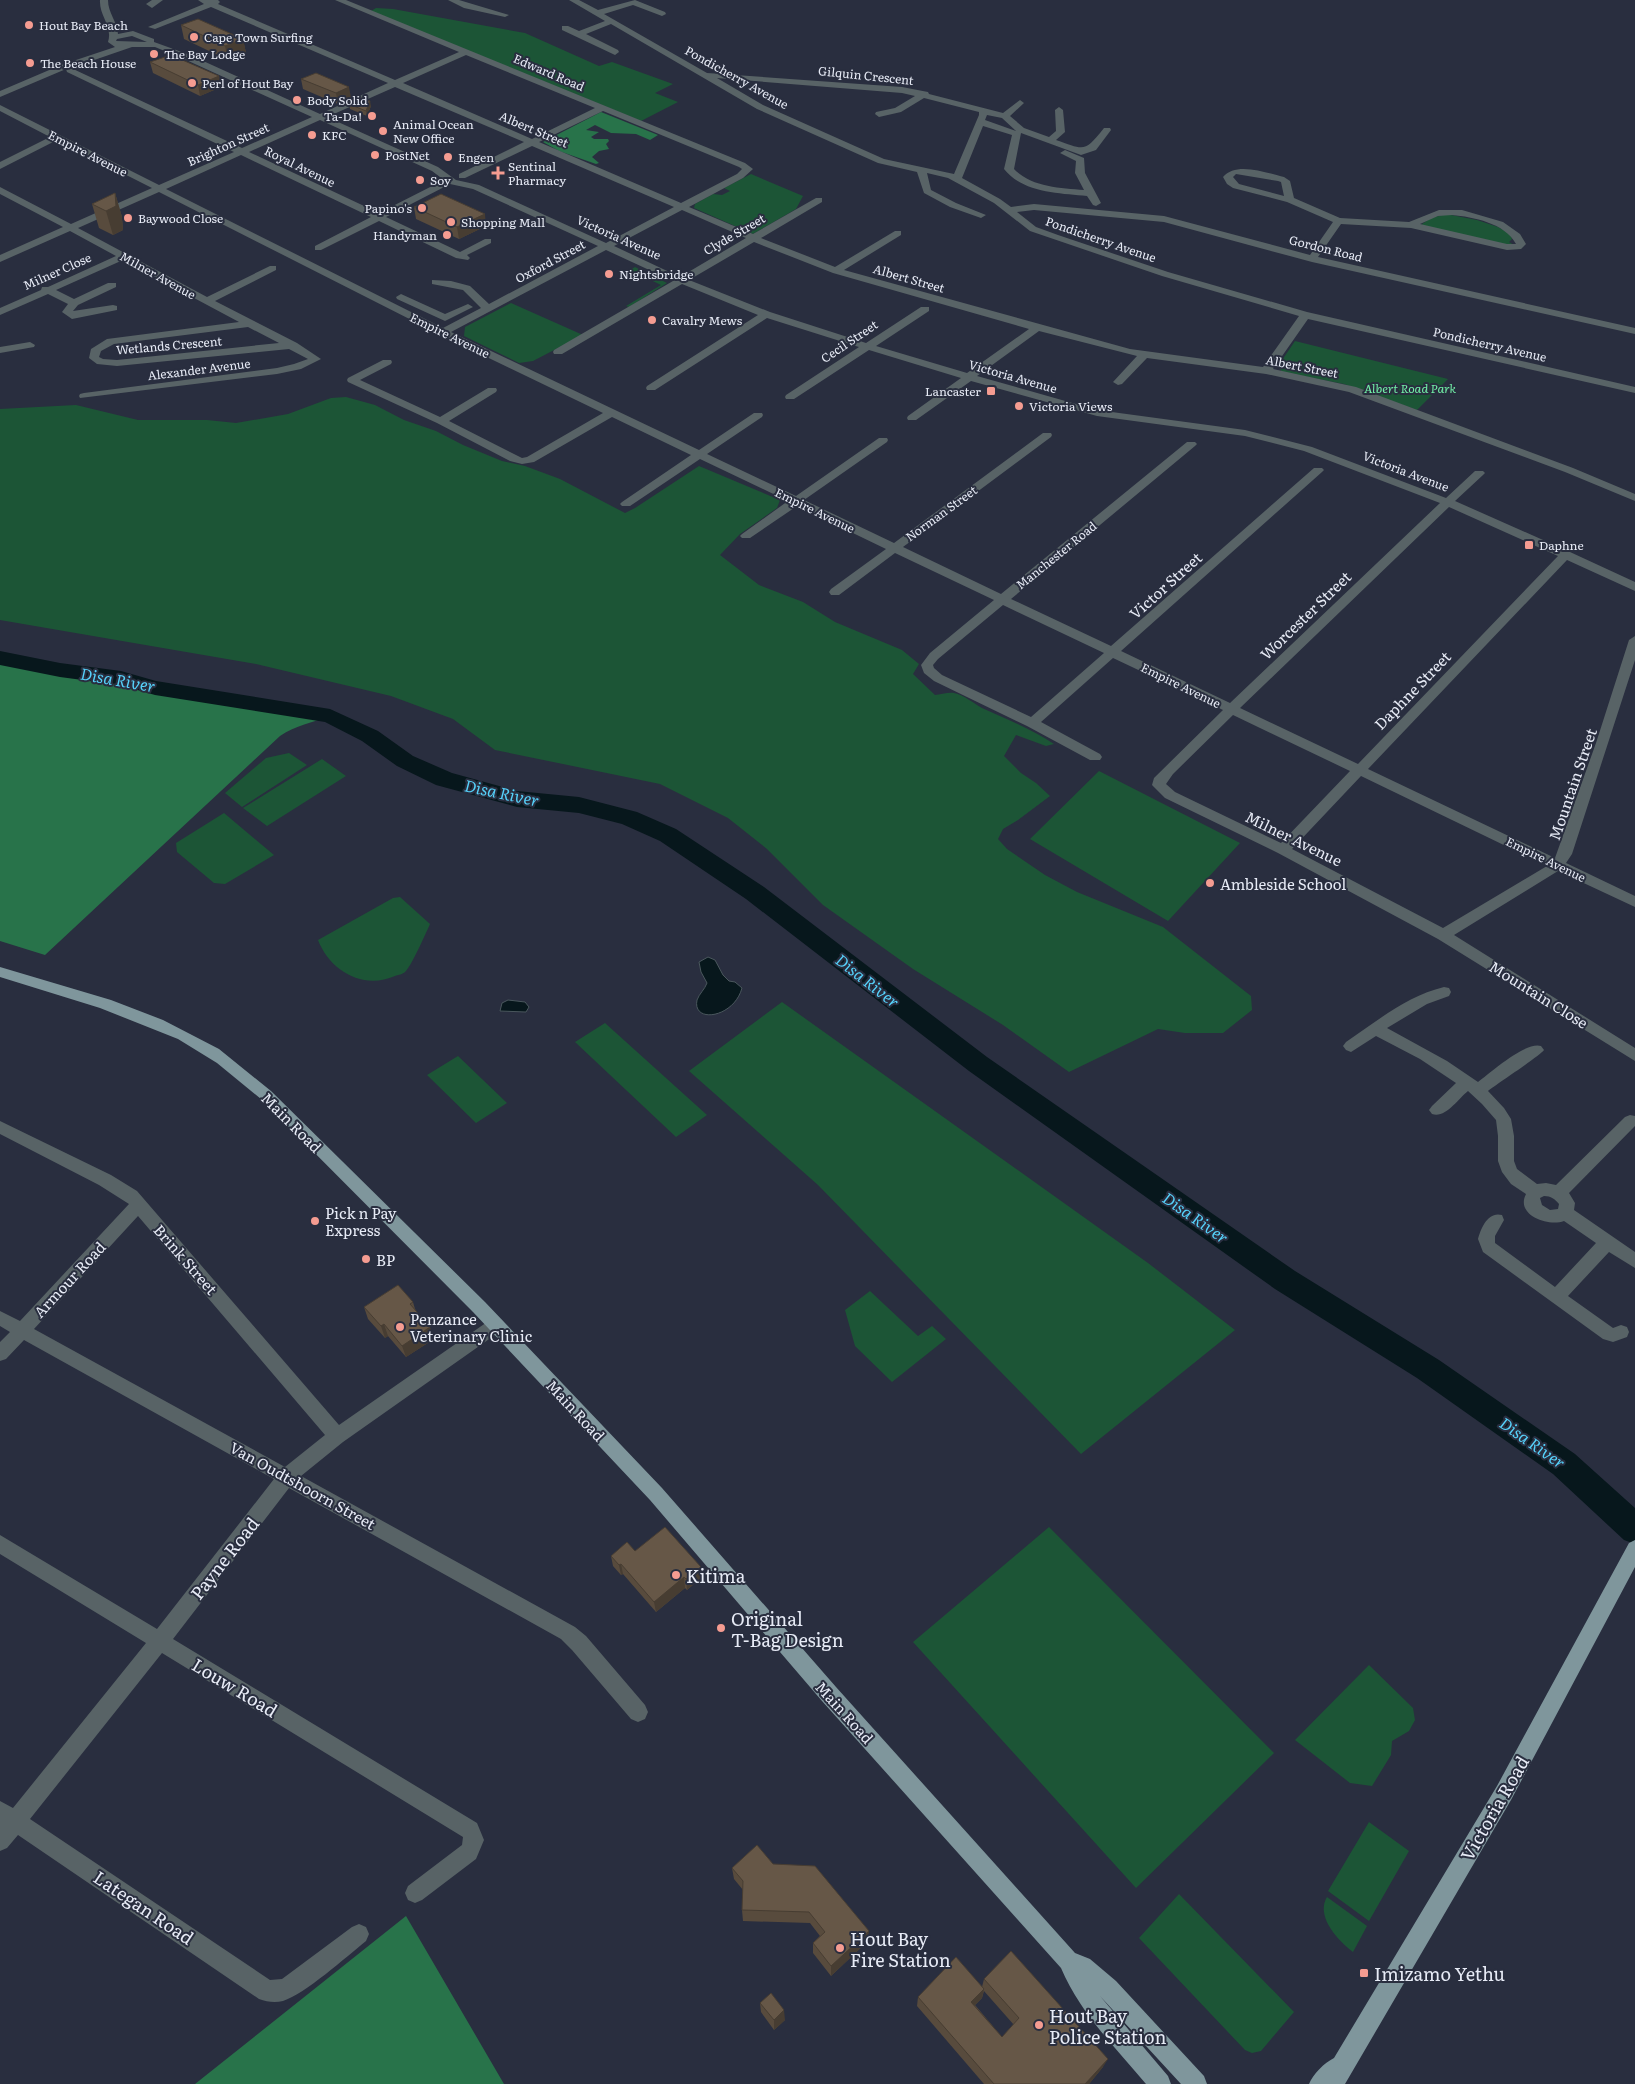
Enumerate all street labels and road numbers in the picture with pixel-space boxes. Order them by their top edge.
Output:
street label: Pondicherry Avenue [682,41,792,113]
street label: Edward Road [511,49,588,95]
street label: Gilquin Crescent [817,61,915,89]
street label: Albert Street [497,106,571,152]
street label: Brighton Street [184,118,272,170]
street label: Empire Avenue [45,125,131,181]
street label: Royal Avenue [261,141,339,191]
street label: Clyde Street [700,209,768,259]
street label: Victoria Avenue [574,210,664,264]
street label: Pondicherry Avenue [1043,212,1159,266]
street label: Gordon Road [1287,230,1365,266]
street label: Oxford Street [512,235,588,287]
street label: Milner Avenue [117,247,199,303]
street label: Milner Close [20,248,94,294]
street label: Albert Street [871,259,947,297]
street label: Empire Avenue [407,308,493,362]
street label: Cecil Street [817,315,881,367]
street label: Pondicherry Avenue [1431,322,1549,366]
street label: Wetlands Crescent [115,331,223,359]
street label: Albert Street [1264,350,1340,382]
street label: Alexander Avenue [147,354,251,384]
street label: Victoria Avenue [967,355,1059,397]
street label: Victoria Avenue [1360,446,1452,496]
street label: Norman Street [901,481,981,545]
street label: Empire Avenue [772,483,858,537]
street label: Manchester Road [1012,516,1101,593]
street label: Victor Street [1123,546,1207,624]
street label: Worcester Street [1254,565,1356,665]
street label: Daphne Street [1368,645,1456,735]
street label: Empire Avenue [1138,658,1224,712]
street label: Mountain Street [1542,725,1602,843]
street label: Milner Avenue [1242,805,1346,871]
street label: Empire Avenue [1503,832,1589,886]
street label: Mountain Close [1485,954,1593,1034]
street label: Main Road [257,1087,327,1157]
street label: Brink Street [149,1219,223,1299]
street label: Armour Road [28,1236,110,1322]
street label: Main Road [541,1374,611,1446]
street label: Van Oudtshoorn Street [226,1435,380,1535]
street label: Payne Road [183,1511,265,1605]
street label: Louw Road [187,1651,283,1723]
street label: Main Road [811,1676,879,1748]
street label: Victoria Road [1453,1751,1535,1865]
street label: Lategan Road [88,1863,200,1951]

